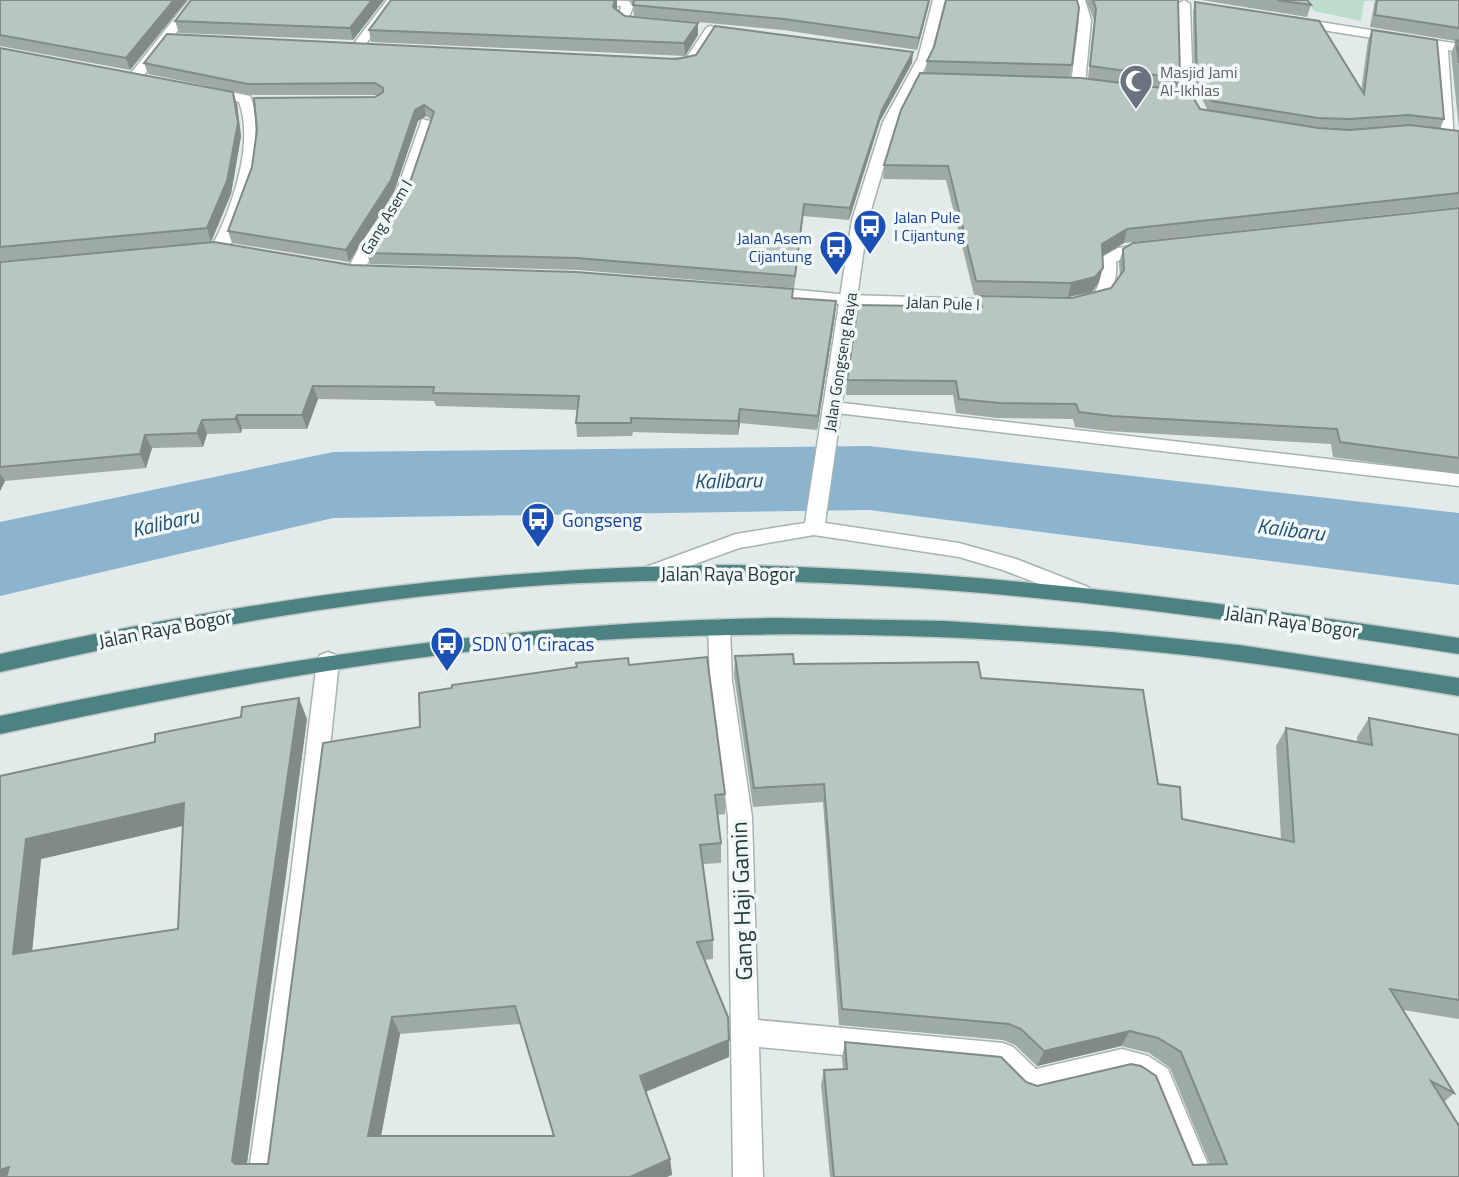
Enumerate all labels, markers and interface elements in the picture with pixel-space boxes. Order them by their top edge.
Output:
place label: Masjid Jami Al-Ikhlas [1160,60,1237,102]
mosque icon: Masjid Jami Al-Ikhlas [1117,62,1155,111]
street label: Gang Asem I [354,175,418,259]
place label: Jalan Pule I Cijantung [894,205,965,247]
bus stop icon: Jalan Pule I Cijantung [851,207,889,256]
place label: Jalan Asem Cijantung [737,226,812,268]
bus stop icon: Jalan Asem Cijantung [817,228,855,277]
street label: Jalan Pule I [906,290,980,316]
street label: Jalan Gongseng Raya [817,291,863,433]
water label: Kalibaru [694,463,764,497]
water label: Kalibaru [128,498,203,545]
bus stop icon: Gongseng [519,500,557,549]
place label: Gongseng [562,505,642,534]
water label: Kalibaru [1255,509,1328,549]
street label: Jalan Raya Bogor [660,559,796,588]
street label: Jalan Raya Bogor [1223,597,1361,645]
street label: Jalan Raya Bogor [96,601,235,655]
bus stop icon: SDN 01 Ciracas [428,624,466,673]
place label: SDN 01 Ciracas [472,629,594,658]
street label: Gang Haji Gamin [721,821,761,981]

